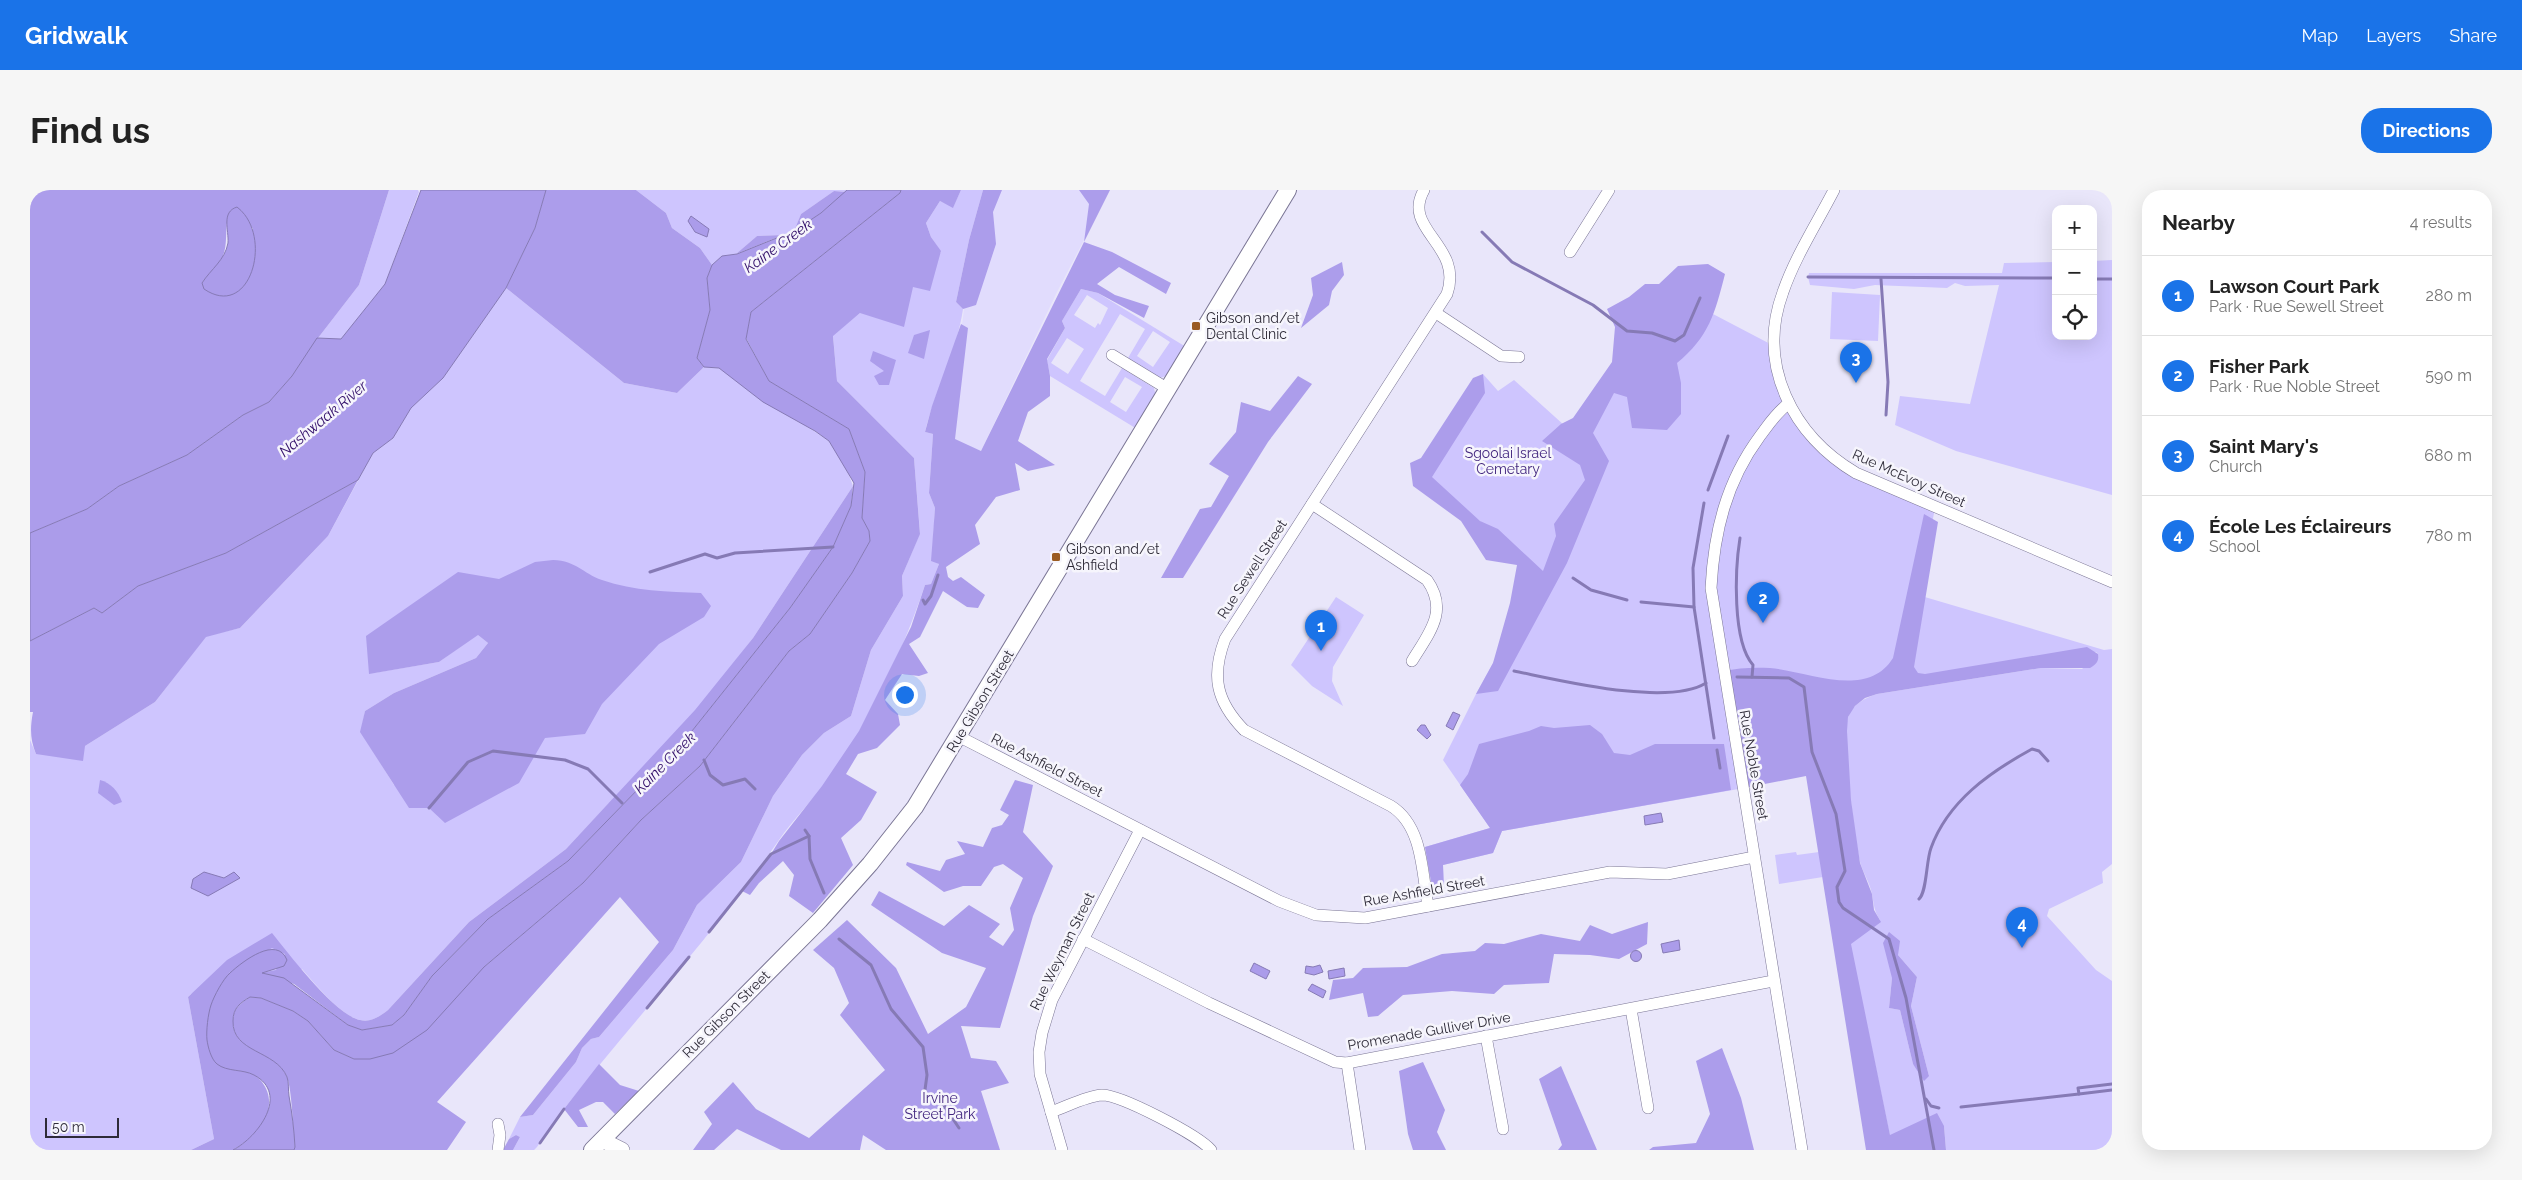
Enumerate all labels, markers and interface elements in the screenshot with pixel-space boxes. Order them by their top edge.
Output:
text: Gridwalk [25,21,128,50]
text: Map [2302,25,2338,46]
text: Layers [2366,25,2421,46]
text: Share [2449,25,2497,46]
button: Directions [2361,108,2492,153]
text: Find us [30,110,150,151]
map controls [2052,205,2097,340]
button: + [2052,205,2097,250]
text: Nearby [2162,210,2235,235]
text: 4 results [2410,213,2472,232]
water label: Kaine Creek [740,215,816,277]
button: − [2052,250,2097,295]
text: Lawson Court Park [2209,275,2379,297]
text: 1 [2174,286,2182,305]
text: 280 m [2426,286,2472,305]
button: locate [2052,295,2097,340]
text: Park · Rue Sewell Street [2209,297,2384,316]
place label: Gibson and/et Dental Clinic [1206,310,1300,342]
marker: Gibson and/et Dental Clinic [1190,320,1202,332]
pin: 3 [1840,342,1872,383]
text: Fisher Park [2209,355,2309,377]
text: 2 [2173,366,2183,385]
text: 590 m [2425,366,2472,385]
water label: Nashwaak River [275,377,371,461]
text: Park · Rue Noble Street [2209,377,2380,396]
text: Saint Mary's [2209,435,2318,457]
park label: Sgoolai Israel Cemetary [1465,445,1551,477]
street label: Rue McEvoy Street [1850,446,1968,510]
text: 3 [2174,446,2182,465]
text: 680 m [2424,446,2472,465]
text: Church [2209,457,2262,476]
text: École Les Éclaireurs [2209,515,2391,537]
street label: Rue Sewell Street [1214,516,1290,621]
text: 4 [2173,526,2183,545]
text: 780 m [2425,526,2472,545]
text: School [2209,537,2260,556]
place label: Gibson and/et Ashfield [1066,541,1160,573]
marker: Gibson and/et Ashfield [1050,551,1062,563]
pin: 2 [1747,582,1779,623]
pin: 1 [1305,610,1337,651]
street label: Rue Gibson Street [943,647,1017,755]
your location [892,682,918,708]
street label: Rue Noble Street [1736,709,1772,821]
water label: Kaine Creek [630,728,700,798]
street label: Rue Ashfield Street [989,730,1106,800]
street label: Rue Ashfield Street [1362,872,1486,910]
street label: Rue Weyman Street [1027,889,1098,1012]
pin: 4 [2006,907,2038,948]
street label: Rue Gibson Street [679,967,773,1061]
street label: Promenade Gulliver Drive [1346,1009,1512,1053]
park label: Irvine Street Park [905,1090,976,1122]
scale bar [45,1115,119,1138]
text: 50 m [52,1119,85,1135]

